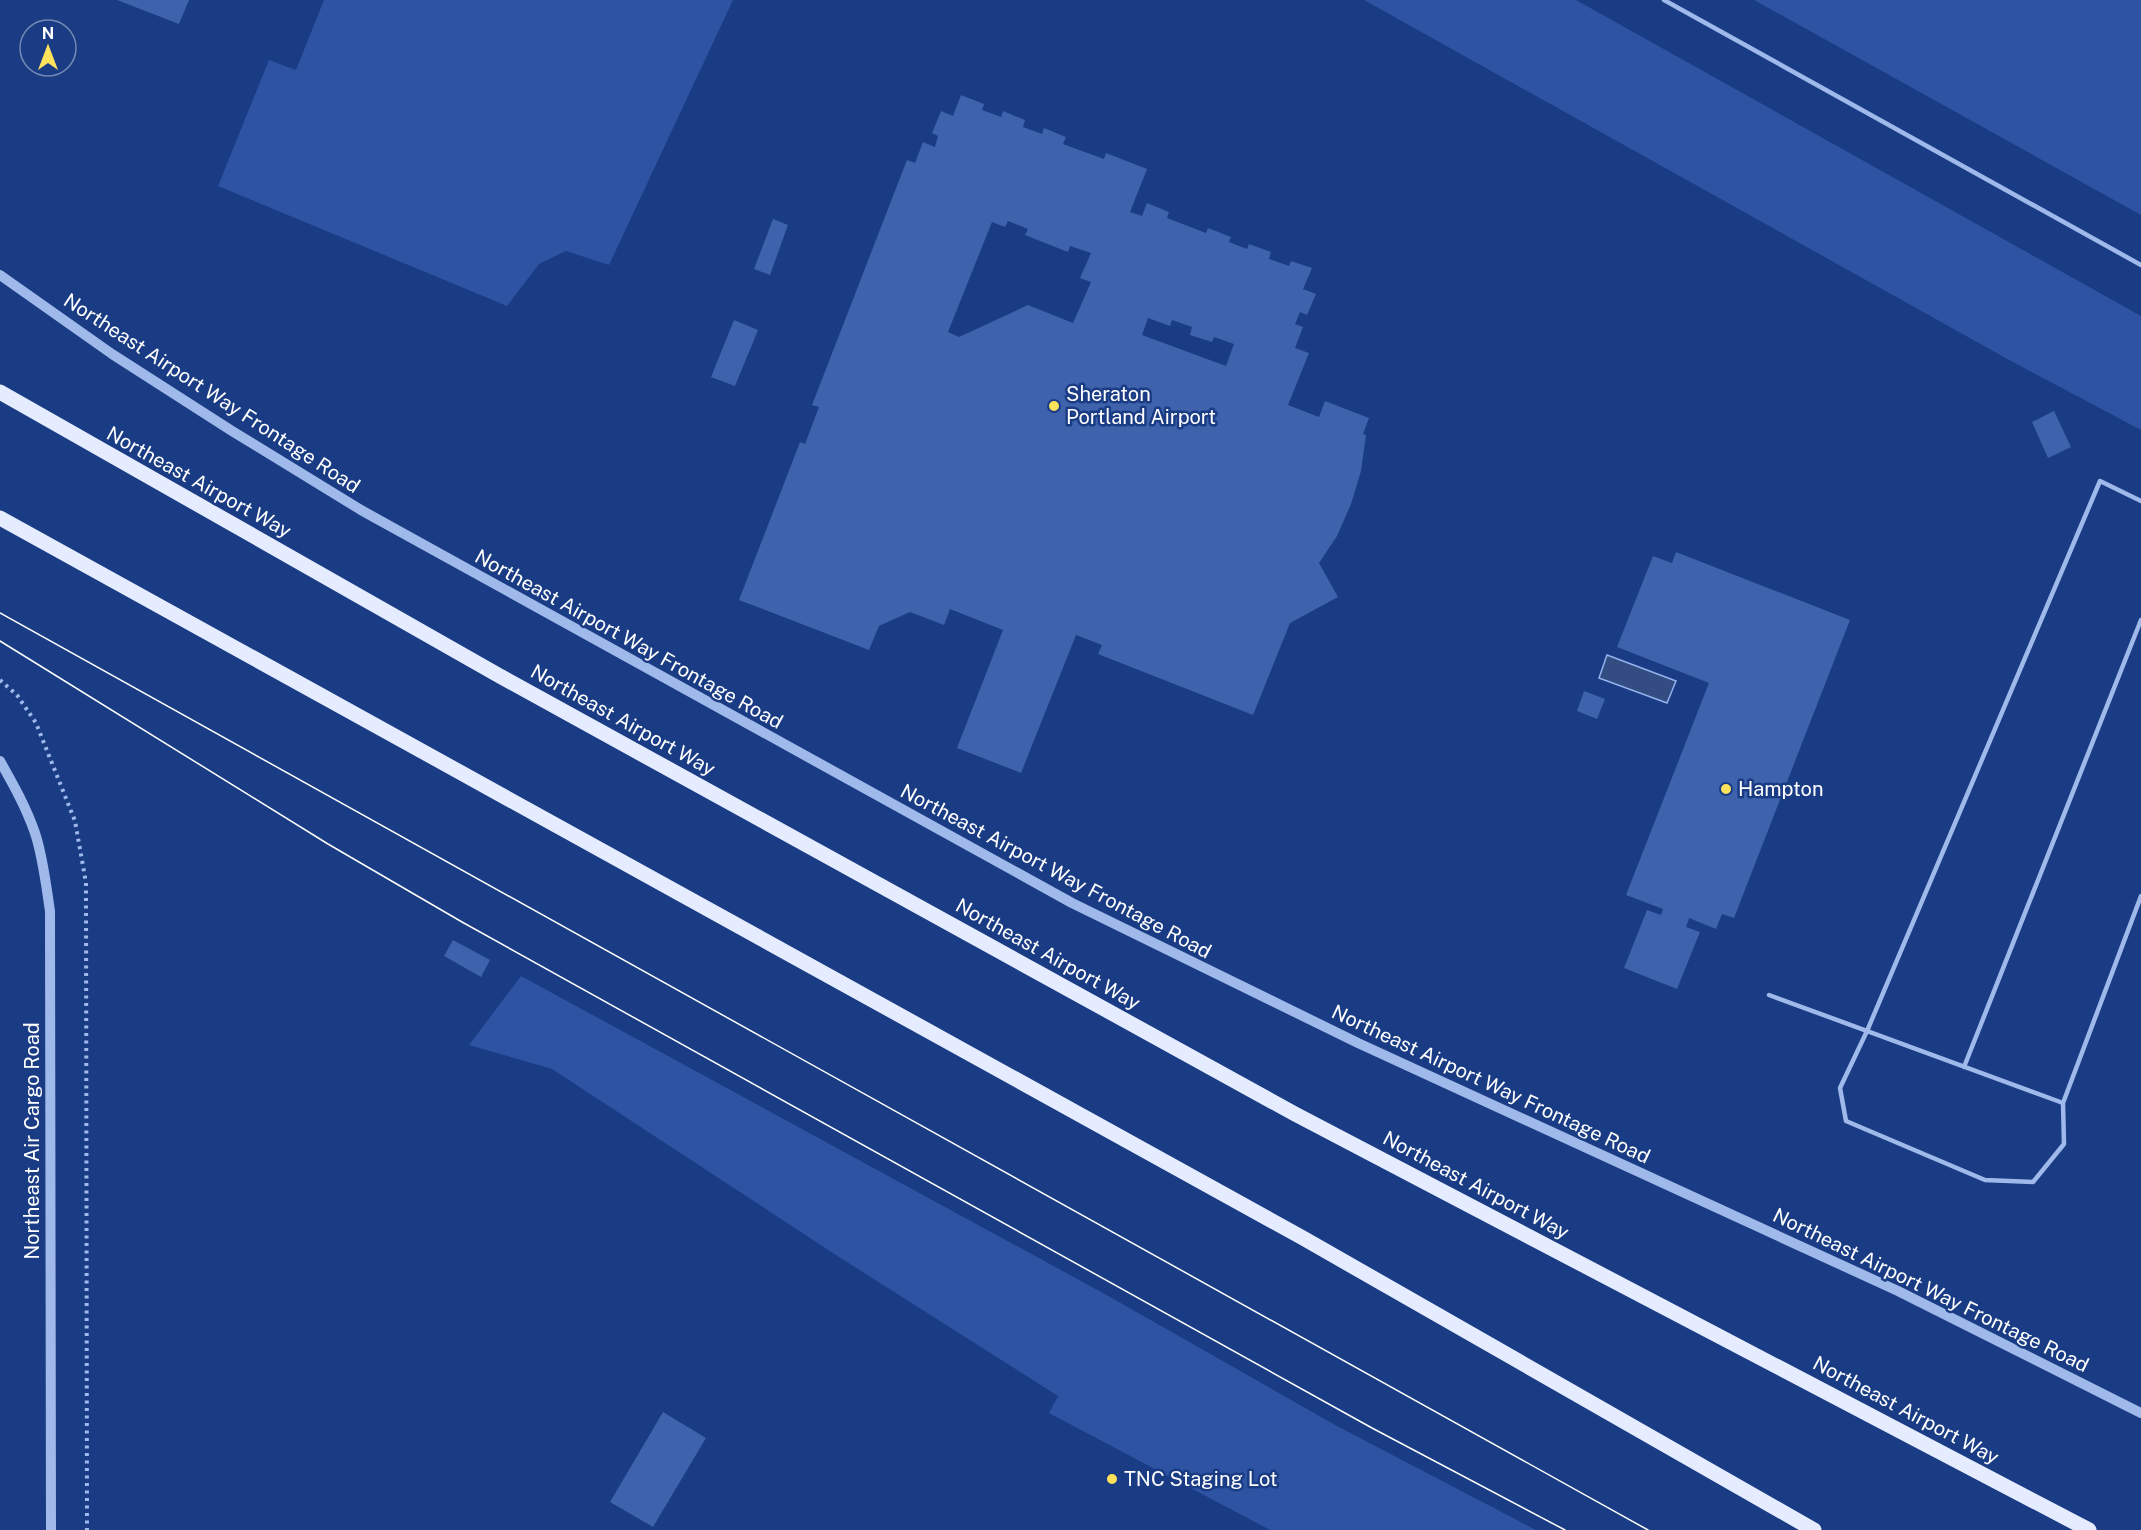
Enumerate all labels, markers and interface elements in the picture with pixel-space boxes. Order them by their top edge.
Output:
north arrow [18,18,78,78]
text: N [42,24,54,43]
street label: Northeast Airport Way Frontage Road [59,288,365,498]
place label: Sheraton Portland Airport [1066,382,1216,429]
marker: Sheraton Portland Airport [1047,399,1061,413]
street label: Northeast Airport Way [102,421,296,543]
street label: Northeast Airport Way Frontage Road [470,544,788,734]
street label: Northeast Airport Way [526,659,720,781]
place label: Hampton [1738,777,1823,801]
street label: Northeast Airport Way Frontage Road [896,778,1216,964]
marker: Hampton [1719,782,1733,796]
street label: Northeast Airport Way [951,893,1145,1015]
street label: Northeast Airport Way Frontage Road [1328,999,1654,1169]
street label: Northeast Air Cargo Road [20,1022,44,1260]
street label: Northeast Airport Way [1379,1126,1573,1244]
street label: Northeast Airport Way Frontage Road [1769,1203,2093,1377]
street label: Northeast Airport Way [1809,1351,2003,1469]
place label: TNC Staging Lot [1124,1467,1278,1491]
marker: TNC Staging Lot [1105,1472,1119,1486]

